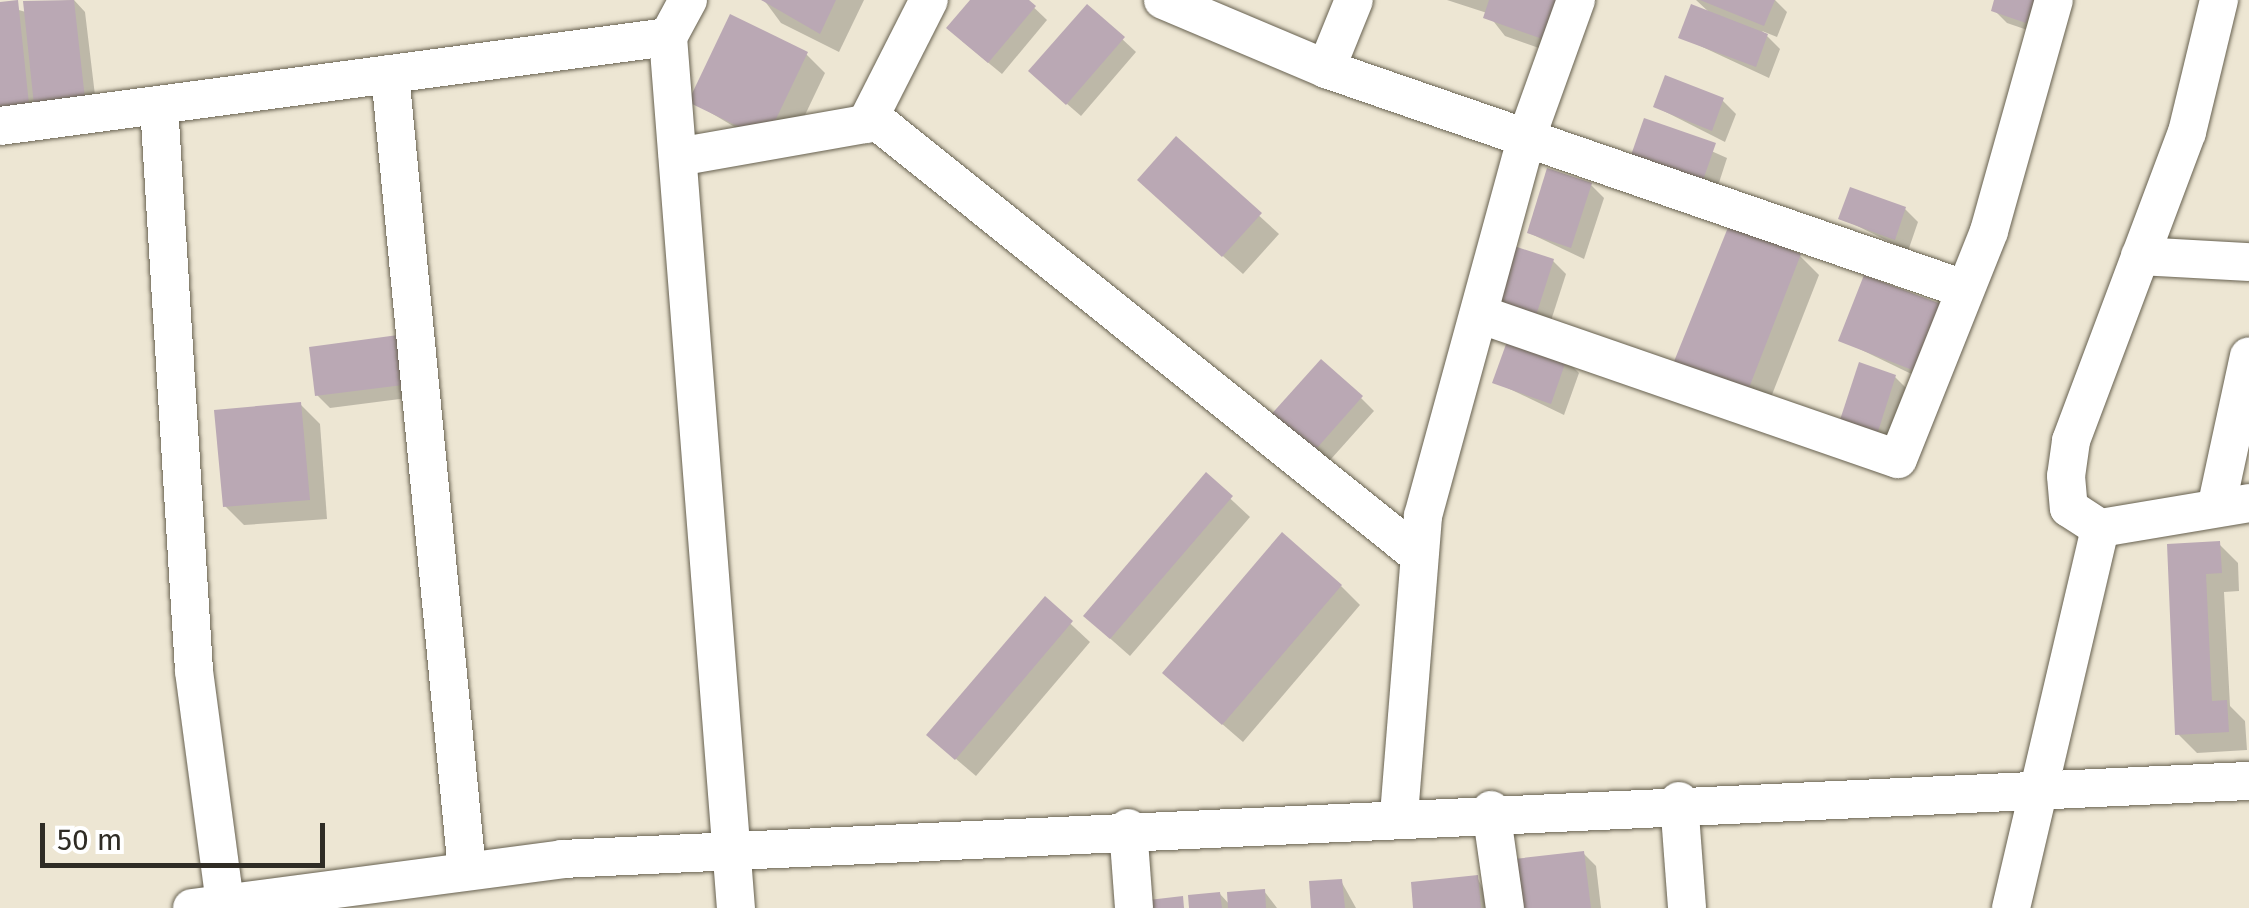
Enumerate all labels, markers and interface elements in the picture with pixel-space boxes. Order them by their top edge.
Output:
scale bar [45,803,330,865]
text: 50 m [57,822,122,858]

